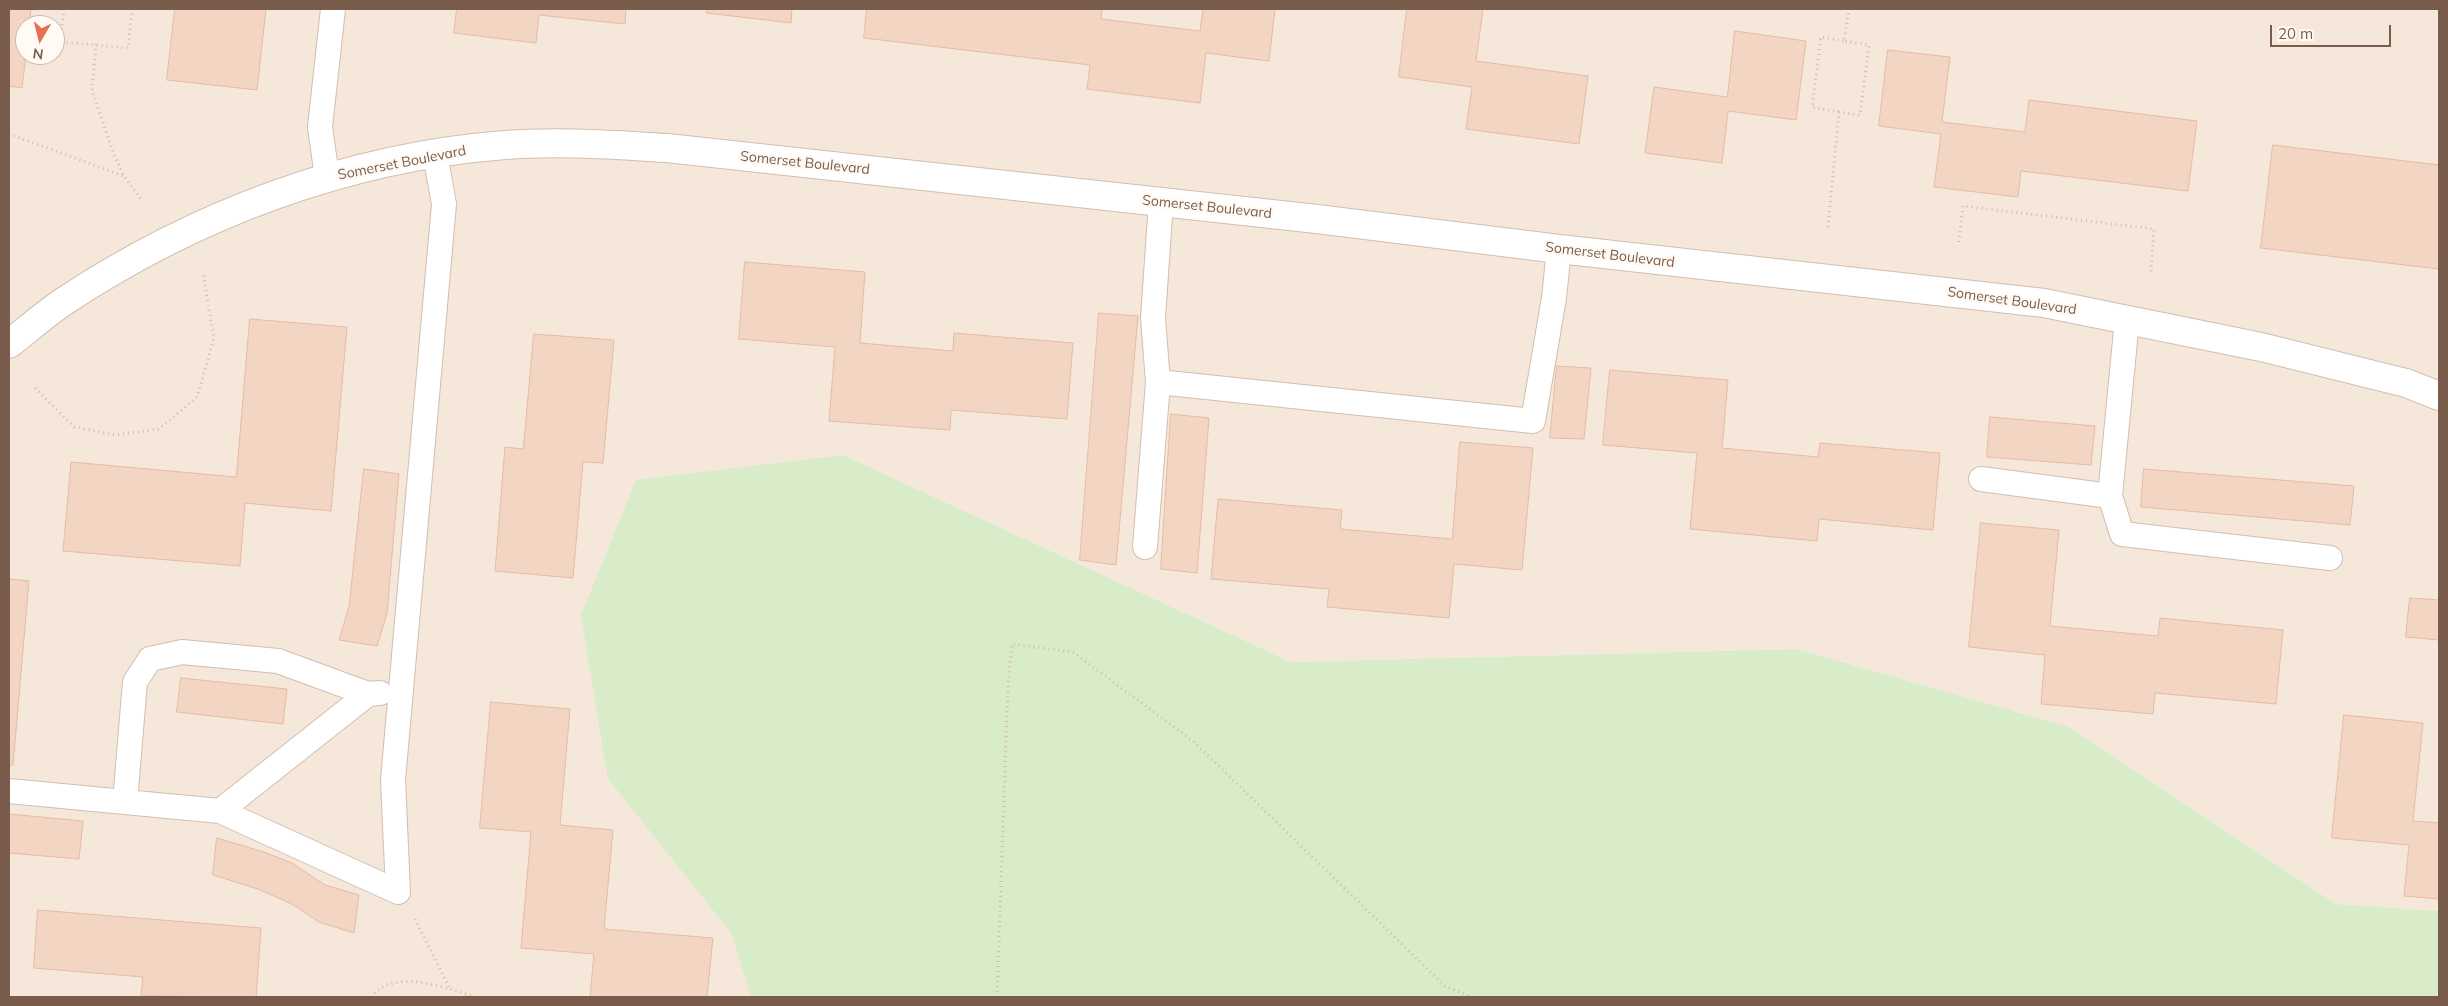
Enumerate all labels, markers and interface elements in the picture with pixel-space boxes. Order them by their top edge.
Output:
north arrow [15,15,65,65]
scale bar [2273,15,2394,47]
text: 20 m [2278,24,2313,43]
text: N [32,44,45,64]
street label: Somerset Boulevard [336,142,468,184]
street label: Somerset Boulevard [739,148,871,178]
street label: Somerset Boulevard [1141,192,1273,222]
street label: Somerset Boulevard [1544,239,1676,271]
street label: Somerset Boulevard [1946,284,2078,318]

